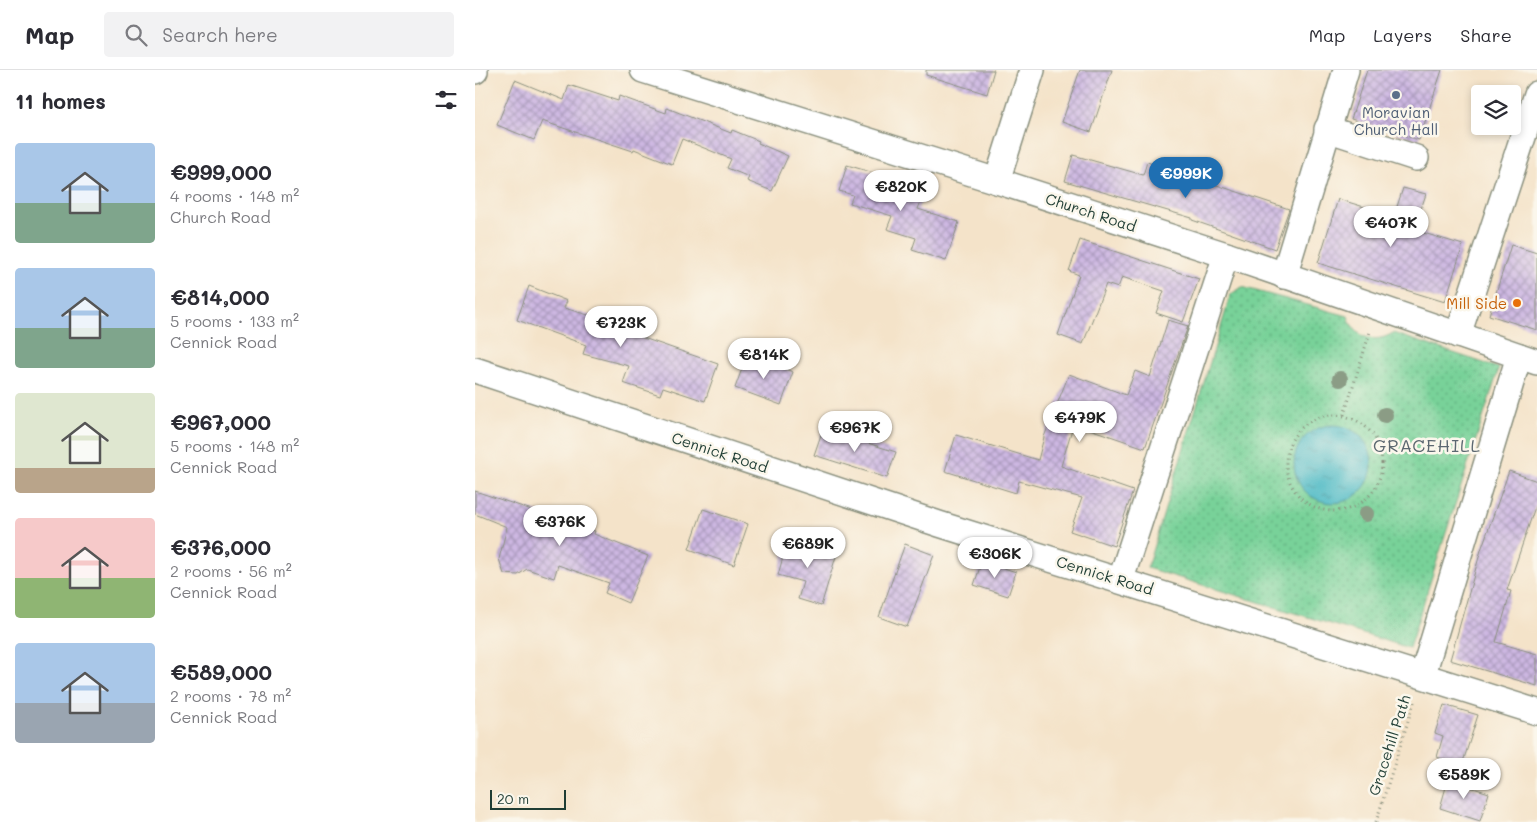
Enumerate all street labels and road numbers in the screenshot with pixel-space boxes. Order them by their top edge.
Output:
street label: Church Road [1043,188,1139,236]
street label: Cennick Road [669,427,771,477]
street label: Cennick Road [1054,551,1156,599]
street label: Gracehill Path [1363,692,1415,798]

